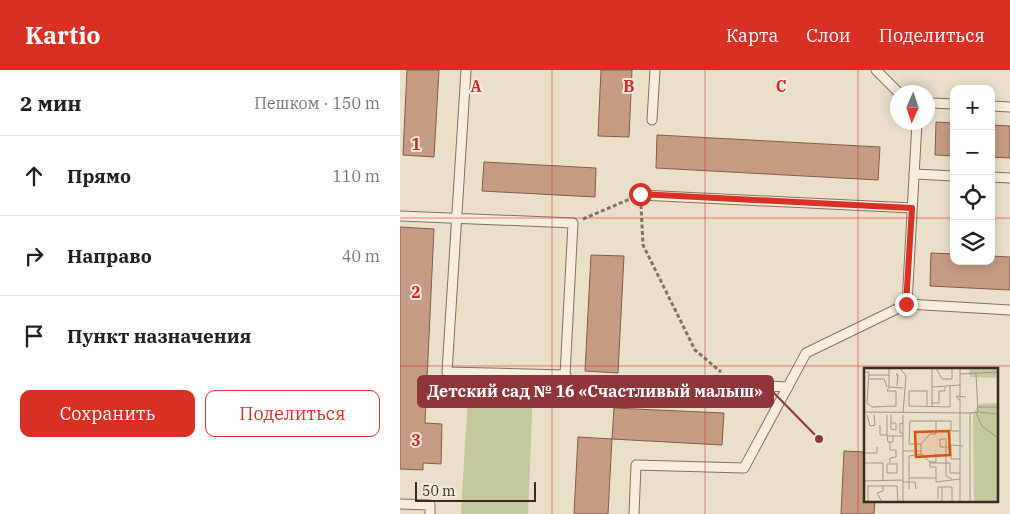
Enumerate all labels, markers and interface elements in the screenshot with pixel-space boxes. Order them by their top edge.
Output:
text: Kartio [25,19,100,51]
text: Карта [726,24,778,47]
text: Слои [806,24,851,47]
text: Поделиться [879,24,985,47]
text: A [470,76,482,96]
text: B [623,76,635,96]
text: C [776,76,786,96]
north arrow [890,85,935,130]
map controls [950,85,995,265]
button: + [950,85,995,130]
text: 2 мин [20,89,82,117]
text: Пешком · 150 m [254,93,380,113]
button: − [950,130,995,175]
text: 1 [411,134,421,154]
icon: ahead [20,162,48,190]
text: Прямо [67,164,131,188]
text: 110 m [332,166,380,186]
button: locate [950,175,995,220]
route start [629,183,652,206]
button: layers [950,220,995,265]
icon: right [20,242,48,270]
text: Направо [67,244,152,268]
text: 40 m [342,246,380,266]
text: 2 [411,282,421,302]
route end [895,293,918,316]
icon: arrive [20,322,48,350]
text: Пункт назначения [67,324,251,348]
inset map [864,368,998,502]
callout: Детский сад № 16 «Счастливый малыш» [418,376,773,407]
text: Детский сад № 16 «Счастливый малыш» [427,381,763,401]
button: Сохранить [20,390,195,437]
button: Поделиться [205,390,380,437]
text: 3 [411,430,421,450]
scale bar [415,479,536,502]
text: 50 m [422,482,455,500]

